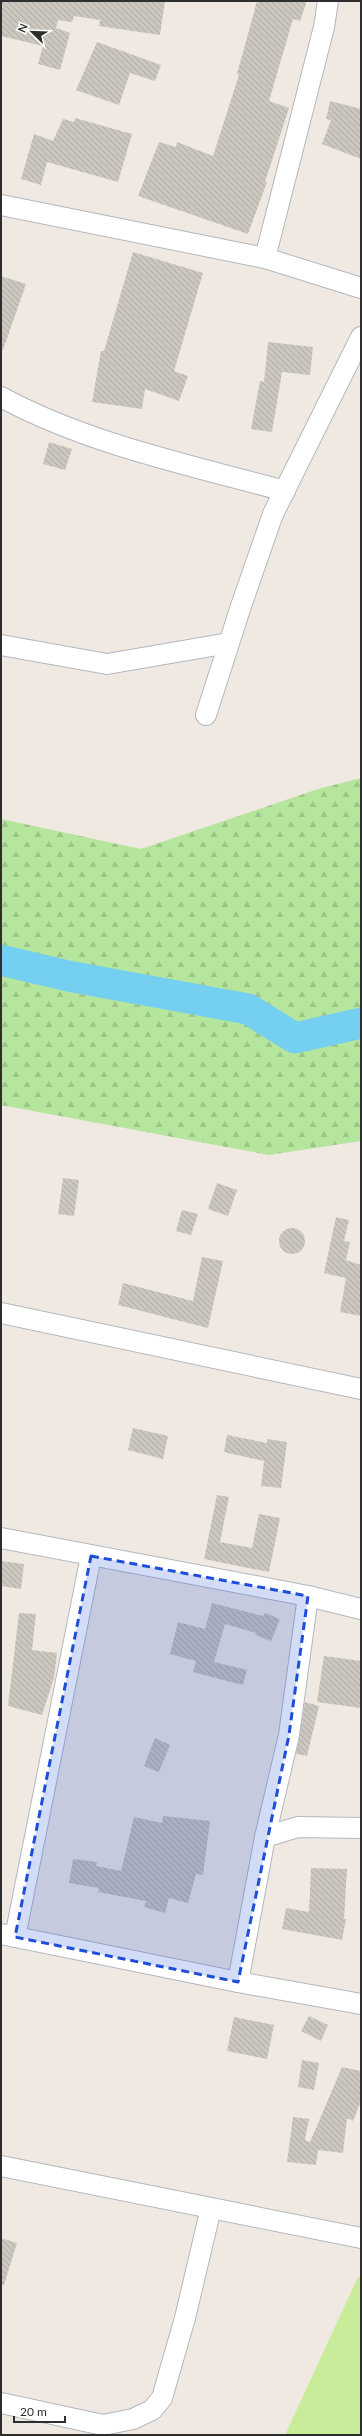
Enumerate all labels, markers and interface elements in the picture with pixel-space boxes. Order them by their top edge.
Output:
north arrow [12,12,52,52]
text: N [15,21,30,34]
scale bar [14,2398,65,2424]
text: 20 m [20,2404,47,2419]

